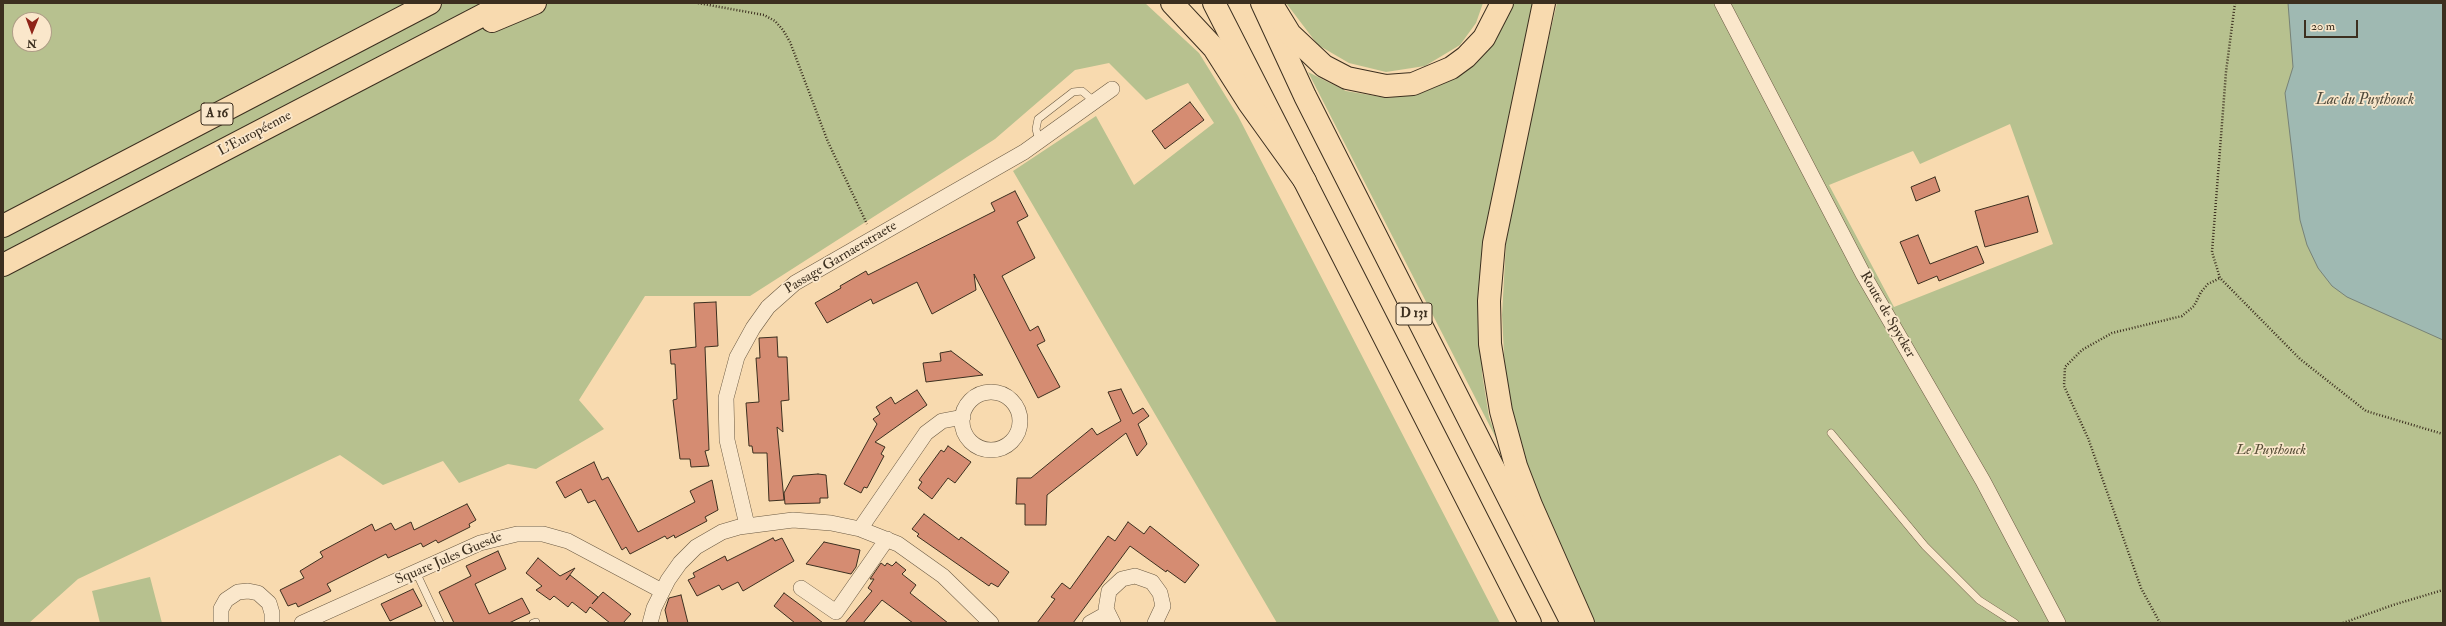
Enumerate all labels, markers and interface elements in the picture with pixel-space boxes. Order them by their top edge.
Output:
north arrow [12,12,52,52]
scale bar [2306,12,2360,38]
text: 20 m [2311,19,2335,34]
text: N [27,37,37,50]
water label: Lac du Puythouck [2316,92,2414,110]
road number: A 16 [201,103,233,125]
street label: L'Européenne [215,108,295,160]
street label: Passage Garnaerstraete [782,218,900,298]
street label: Route de Spycker [1856,269,1918,361]
road number: D 131 [1396,303,1432,325]
park label: Le Puythouck [2236,443,2306,459]
street label: Square Jules Guesde [393,529,505,589]

